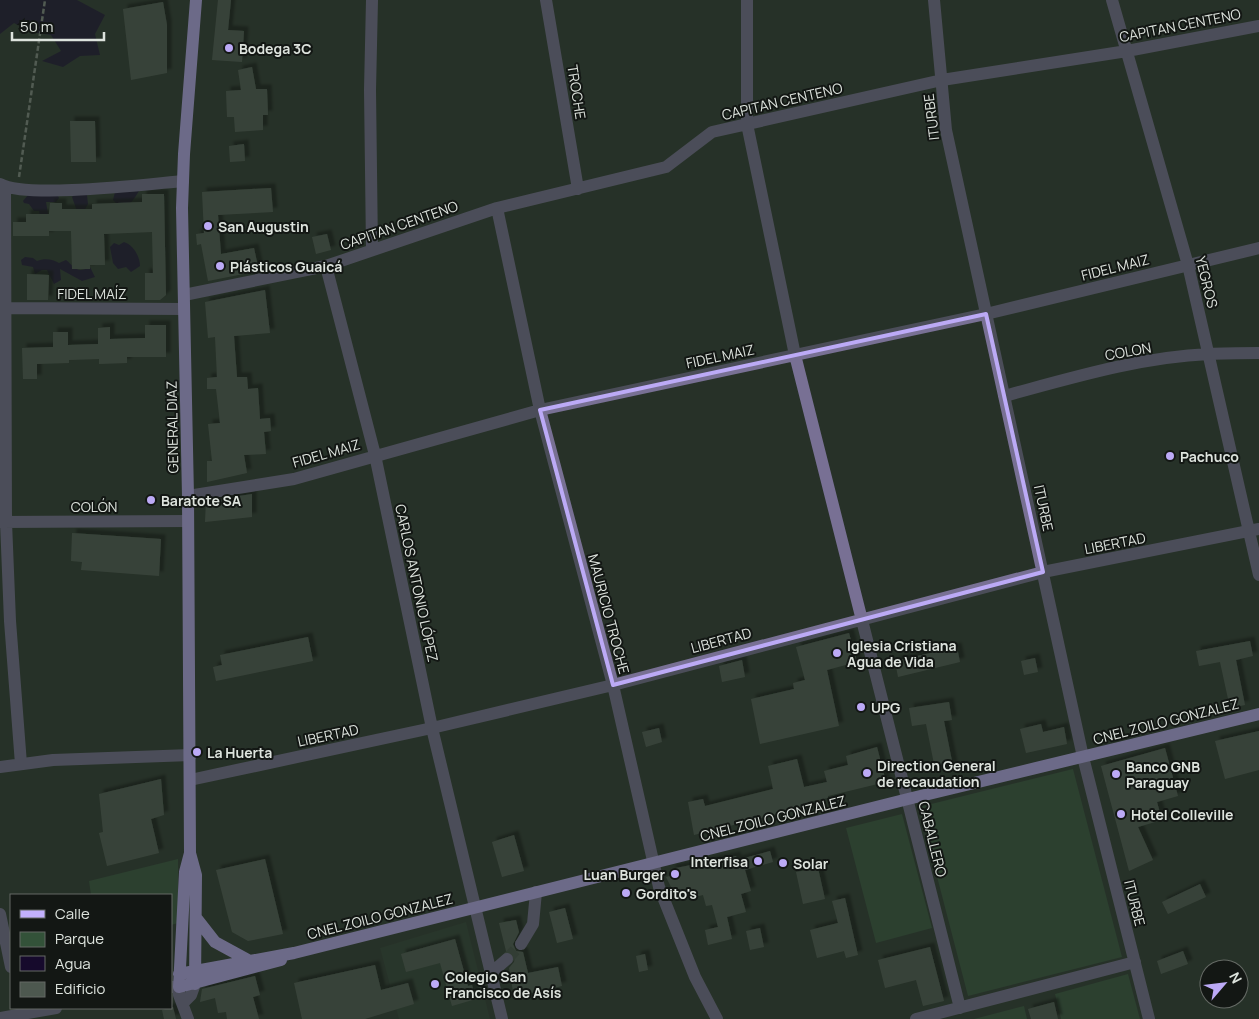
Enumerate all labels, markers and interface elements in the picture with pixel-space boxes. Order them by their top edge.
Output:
street label: CAPITAN CENTENO [1118,4,1242,46]
scale bar [12,10,105,42]
text: 50 m [20,16,54,37]
place label: Bodega 3C [239,39,312,58]
marker: Bodega 3C [223,42,235,54]
street label: TROCHE [563,63,591,121]
street label: CAPITAN CENTENO [720,78,844,124]
street label: ITURBE [919,93,943,141]
street label: CAPITAN CENTENO [338,196,460,254]
place label: San Augustin [218,217,309,236]
marker: San Augustin [202,220,214,232]
street label: FIDEL MAIZ [1079,249,1151,285]
street label: YEGROS [1191,254,1223,310]
place label: Plásticos Guaicá [230,257,342,276]
marker: Plásticos Guaicá [214,260,226,272]
street label: FIDEL MAÍZ [57,284,127,303]
street label: COLON [1103,338,1153,364]
street label: FIDEL MAIZ [684,339,756,373]
street label: GENERAL DIAZ [162,381,182,473]
street label: FIDEL MAIZ [290,434,362,472]
place label: Pachuco [1180,447,1239,466]
marker: Pachuco [1164,450,1176,462]
street label: ITURBE [1030,483,1058,533]
place label: Baratote SA [161,491,242,510]
marker: Baratote SA [145,494,157,506]
street label: COLÓN [71,497,117,516]
street label: CARLOS ANTONIO LÓPEZ [391,502,443,664]
street label: LIBERTAD [1083,528,1147,558]
street label: MAURICIO TROCHE [584,552,634,676]
street label: LIBERTAD [689,623,753,657]
place label: Iglesia Cristiana Agua de Vida [847,636,957,671]
marker: Iglesia Cristiana Agua de Vida [831,647,843,659]
street label: CNEL ZOILO GONZALEZ [1091,694,1241,748]
place label: UPG [871,698,900,717]
marker: UPG [855,701,867,713]
street label: LIBERTAD [296,719,360,751]
place label: La Huerta [207,743,272,762]
marker: La Huerta [191,746,203,758]
place label: Direction General de recaudation [877,756,996,791]
place label: Banco GNB Paraguay [1126,757,1200,792]
marker: Direction General de recaudation [861,767,873,779]
marker: Banco GNB Paraguay [1110,768,1122,780]
street label: CNEL ZOILO GONZALEZ [698,791,848,845]
street label: CABALLERO [914,799,952,879]
place label: Hotel Colleville [1131,805,1234,824]
marker: Hotel Colleville [1115,808,1127,820]
place label: Interfisa [691,852,748,871]
place label: Solar [793,854,829,873]
marker: Interfisa [752,855,764,867]
marker: Solar [777,857,789,869]
place label: Luan Burger [584,865,665,884]
marker: Luan Burger [669,868,681,880]
street label: ITURBE [1120,878,1150,928]
place label: Gordito's [636,884,697,903]
marker: Gordito's [620,887,632,899]
street label: CNEL ZOILO GONZALEZ [305,889,455,943]
legend [10,894,172,1009]
text: Calle [55,903,90,924]
text: Parque [55,928,104,949]
text: Agua [55,953,91,974]
north arrow [1199,959,1249,1009]
place label: Colegio San Francisco de Asís [445,967,562,1002]
text: N [1225,969,1247,987]
text: Edificio [55,978,106,999]
marker: Colegio San Francisco de Asís [429,978,441,990]

